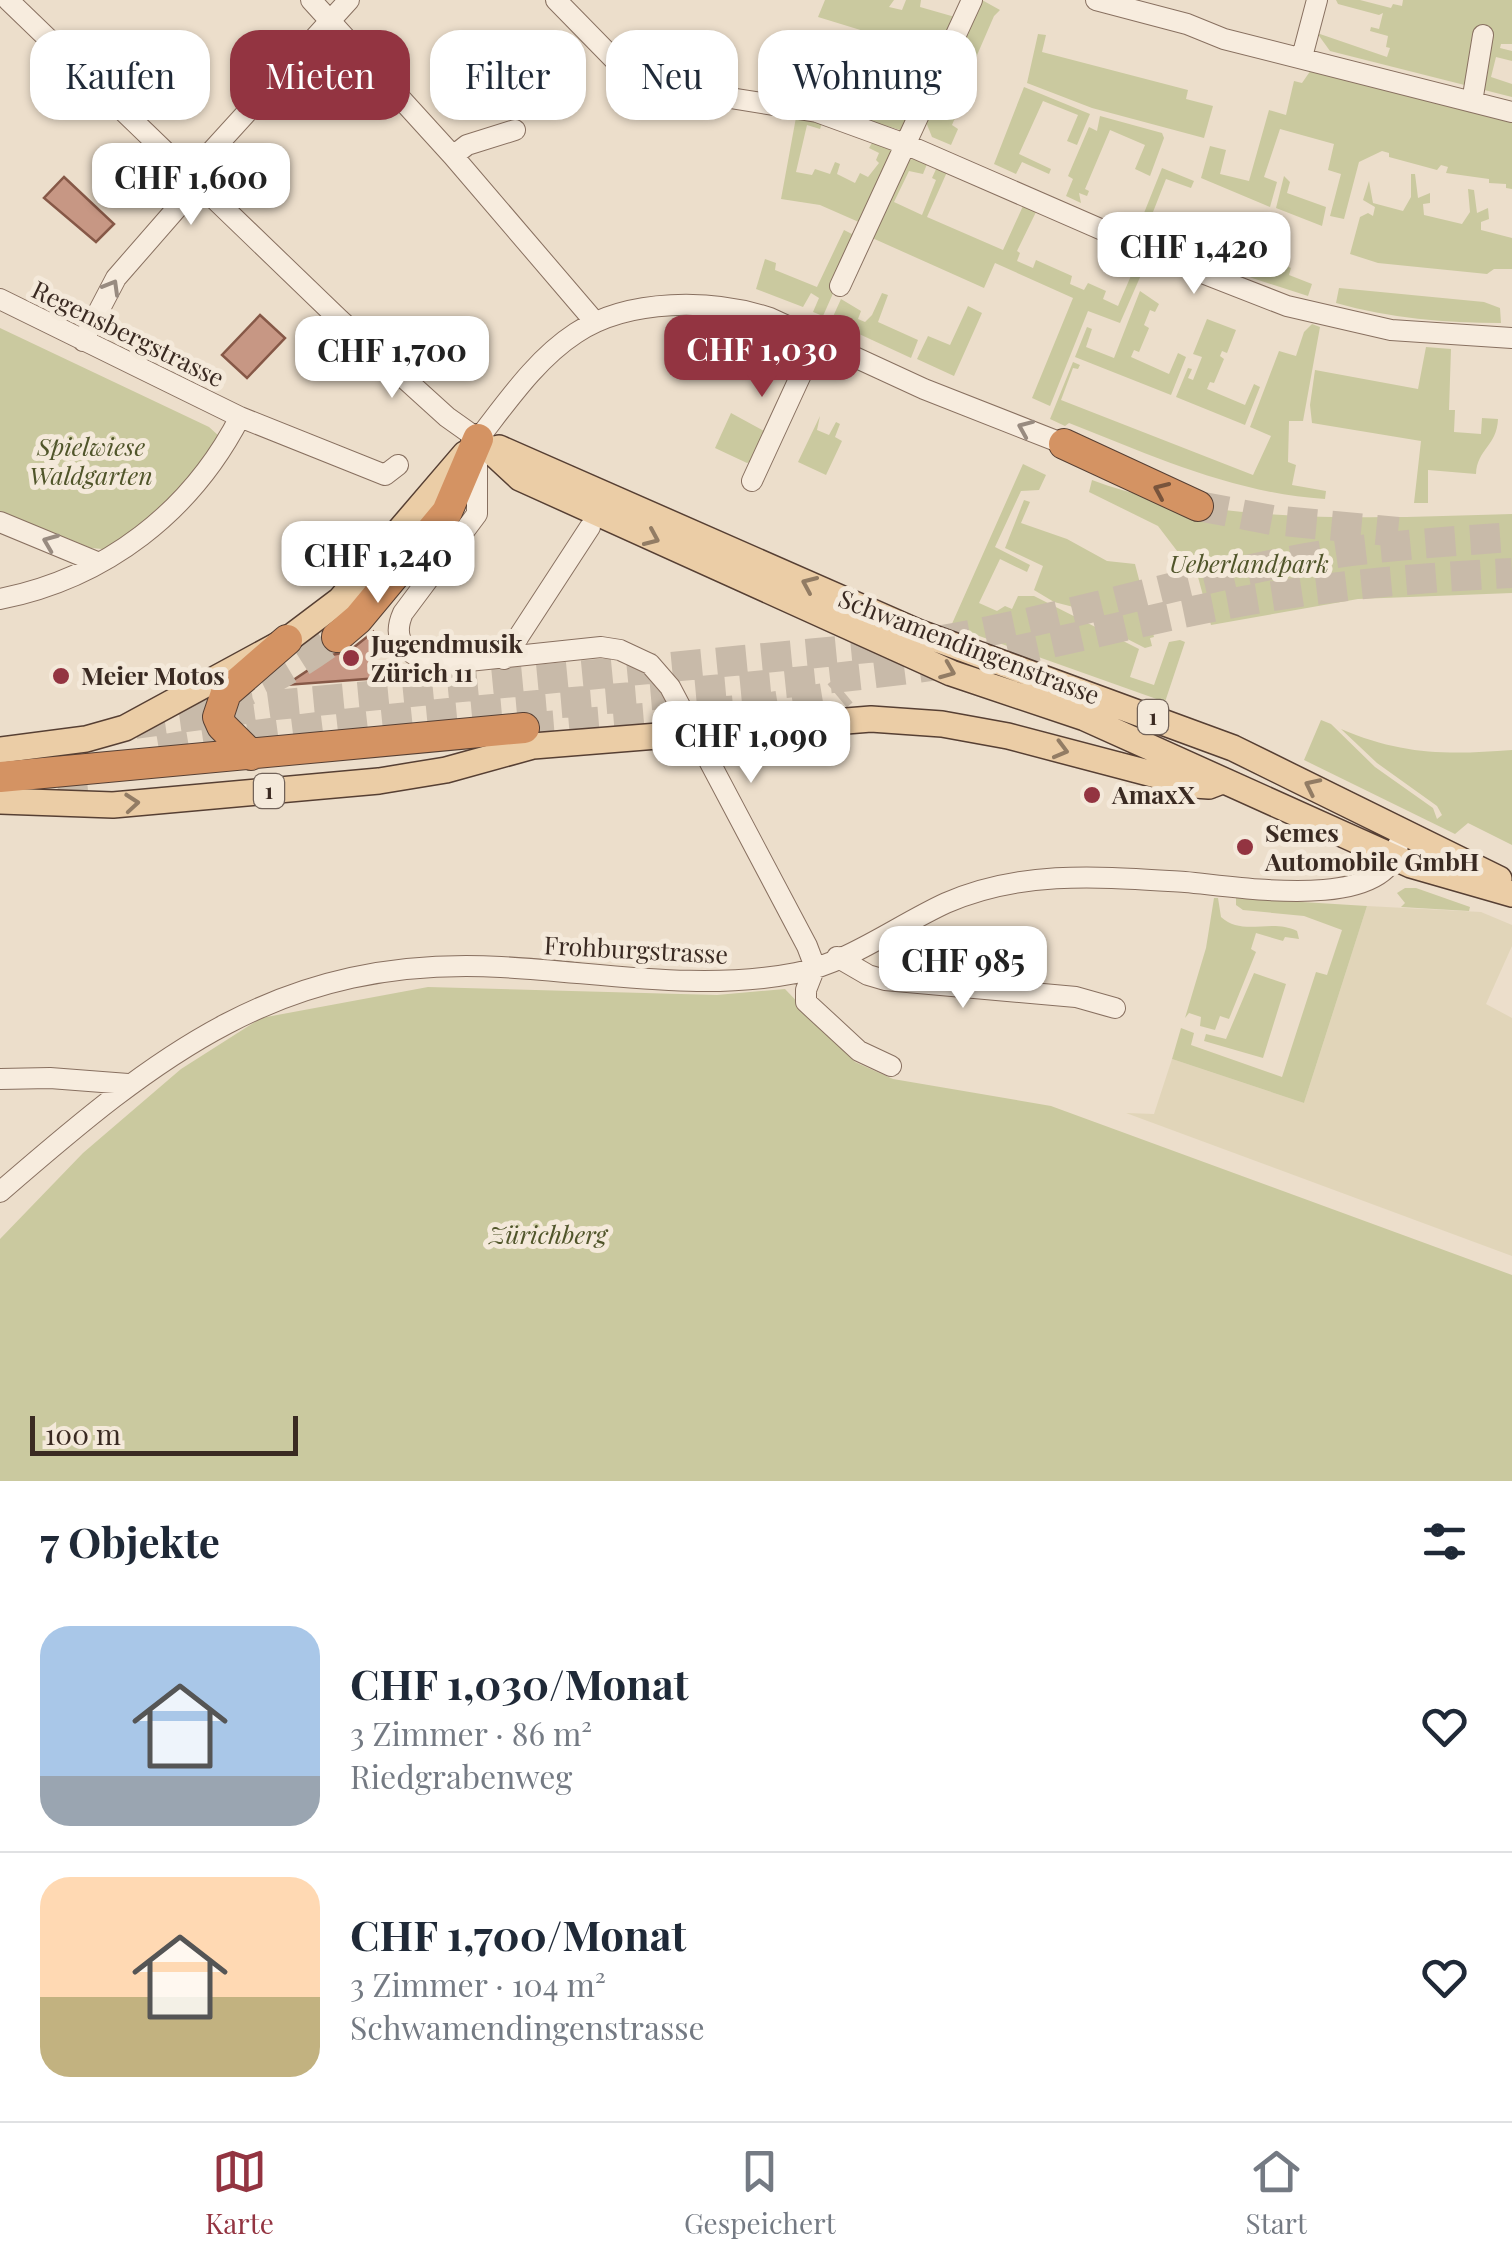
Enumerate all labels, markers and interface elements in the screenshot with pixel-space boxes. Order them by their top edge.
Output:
chip: Kaufen [30,30,210,120]
chip: Mieten [230,30,410,120]
chip: Filter [430,30,586,120]
chip: Neu [606,30,738,120]
chip: Wohnung [758,30,977,120]
pin: CHF 1,600 [77,143,305,228]
text: CHF 1,600 [114,154,268,197]
pin: CHF 1,420 [1080,212,1308,297]
text: CHF 1,420 [1120,223,1268,266]
street label: Regensbergstrasse [27,272,230,394]
one-way arrow [100,280,119,298]
pin: CHF 1,030 [648,315,876,400]
pin: CHF 1,700 [278,316,506,401]
text: CHF 1,030 [686,326,838,369]
text: CHF 1,700 [317,327,467,370]
one-way arrow [1017,420,1035,440]
park label: Spielwiese Waldgarten [29,429,153,491]
one-way arrow [1153,482,1171,502]
pin: CHF 1,240 [264,521,492,606]
one-way arrow [642,526,660,546]
text: CHF 1,240 [304,532,452,575]
one-way arrow [42,533,60,553]
park label: Ueberlandpark [1169,546,1329,579]
one-way arrow [801,576,819,596]
street label: Schwamendingenstrasse [834,581,1105,711]
place label: Jugendmusik Zürich 11 [370,626,523,688]
marker: Jugendmusik Zürich 11 [340,647,362,669]
place label: Meier Motos [81,658,225,691]
one-way arrow [938,659,956,679]
marker: Meier Motos [50,665,72,687]
road number: 1 [1138,700,1168,734]
pin: CHF 1,090 [637,701,865,786]
text: CHF 1,090 [674,712,828,755]
one-way arrow [1052,738,1069,759]
road number: 1 [254,774,284,808]
place label: AmaxX [1111,777,1196,810]
one-way arrow [1304,778,1322,798]
marker: AmaxX [1081,784,1103,806]
one-way arrow [125,793,141,814]
place label: Semes Automobile GmbH [1264,815,1479,877]
marker: Semes Automobile GmbH [1234,836,1256,858]
pin: CHF 985 [871,926,1055,1011]
street label: Frohburgstrasse [543,927,729,970]
text: CHF 985 [901,937,1025,980]
park label: Zürichberg [487,1217,609,1250]
scale bar [30,1411,298,1456]
text: 100 m [45,1415,121,1452]
text: 7 Objekte [40,1513,220,1569]
icon: filters [1417,1514,1472,1569]
text: CHF 1,030/Monat [350,1655,689,1711]
icon: home [120,1666,240,1786]
icon: heart [1417,1699,1472,1754]
text: 3 Zimmer · 86 m² [350,1711,592,1754]
text: Riedgrabenweg [350,1754,572,1797]
text: CHF 1,700/Monat [350,1906,686,1962]
icon: home [120,1917,240,2037]
icon: heart [1417,1950,1472,2005]
text: 3 Zimmer · 104 m² [350,1962,606,2005]
text: Schwamendingenstrasse [350,2005,705,2048]
tab: Karte [205,2144,274,2241]
tab: Gespeichert [684,2144,836,2241]
tab: Start [1246,2144,1307,2241]

